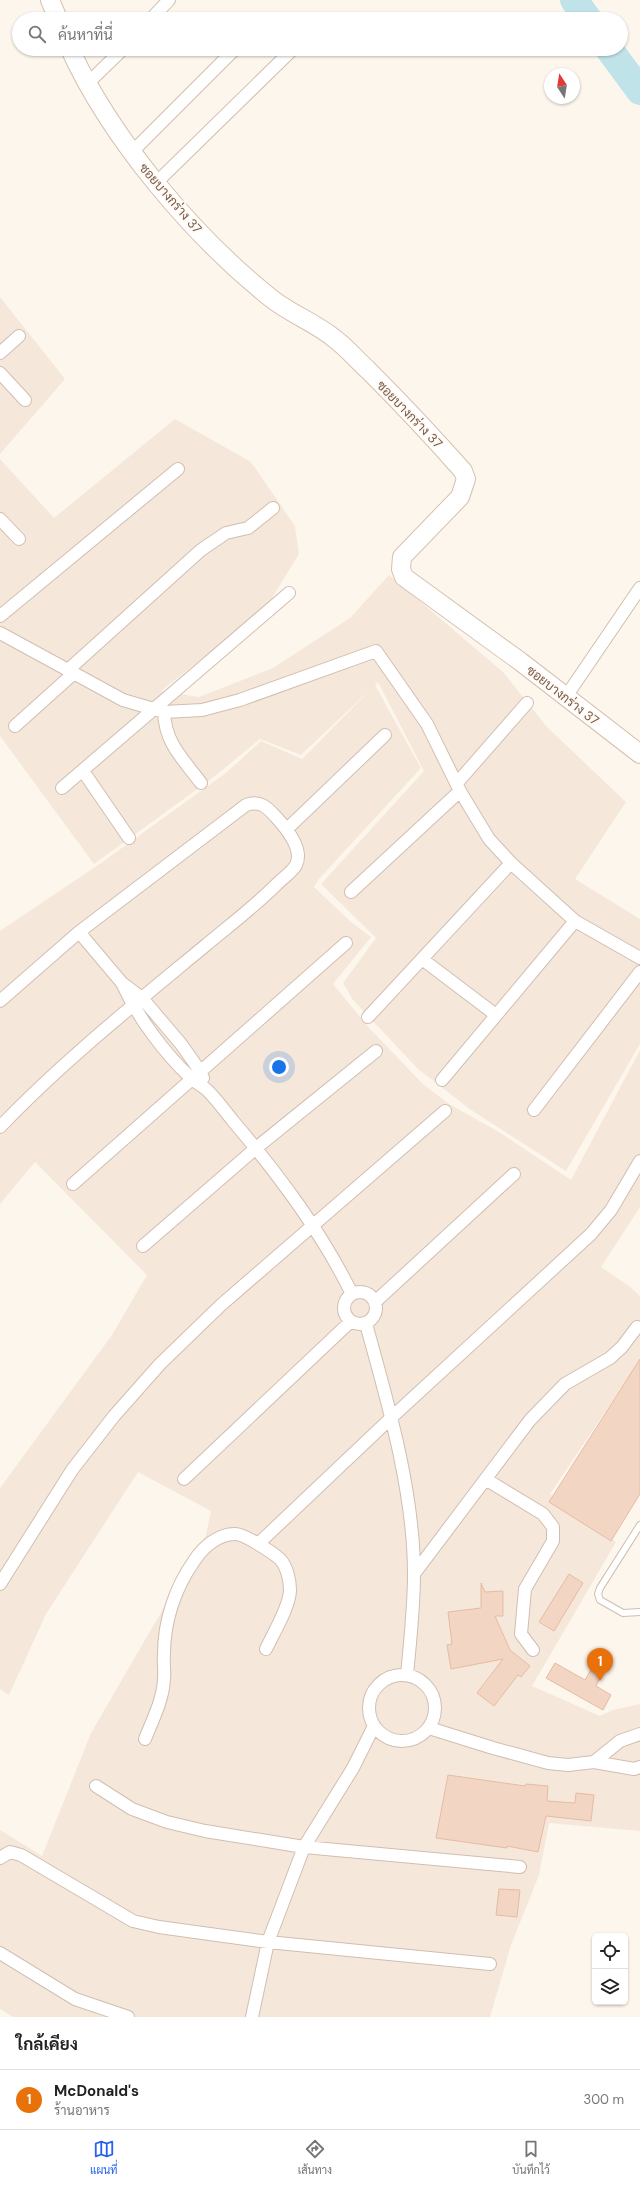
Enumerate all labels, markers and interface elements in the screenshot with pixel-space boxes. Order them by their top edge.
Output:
search box [12,12,628,56]
icon: search [26,23,48,45]
text: ค้นหาที่นี่ [58,25,113,45]
north arrow [544,68,580,104]
street label: ซอยบางกร่าง 37 [135,160,206,237]
street label: ซอยบางกร่าง 37 [373,377,446,452]
street label: ซอยบางกร่าง 37 [523,662,602,729]
your location [269,1057,289,1077]
pin: 1 [587,1648,613,1681]
map controls [592,1933,628,2005]
button: locate [592,1933,628,1969]
button: layers [592,1969,628,2005]
text: ใกล้เคียง [16,2033,78,2055]
text: McDonald's [54,2081,139,2101]
text: 1 [27,2091,31,2108]
text: 300 m [583,2091,624,2108]
text: ร้านอาหาร [54,2102,110,2119]
tab: แผนที่ [90,2138,118,2177]
tab: เส้นทาง [298,2138,332,2177]
tab: บันทึกไว้ [512,2138,550,2177]

